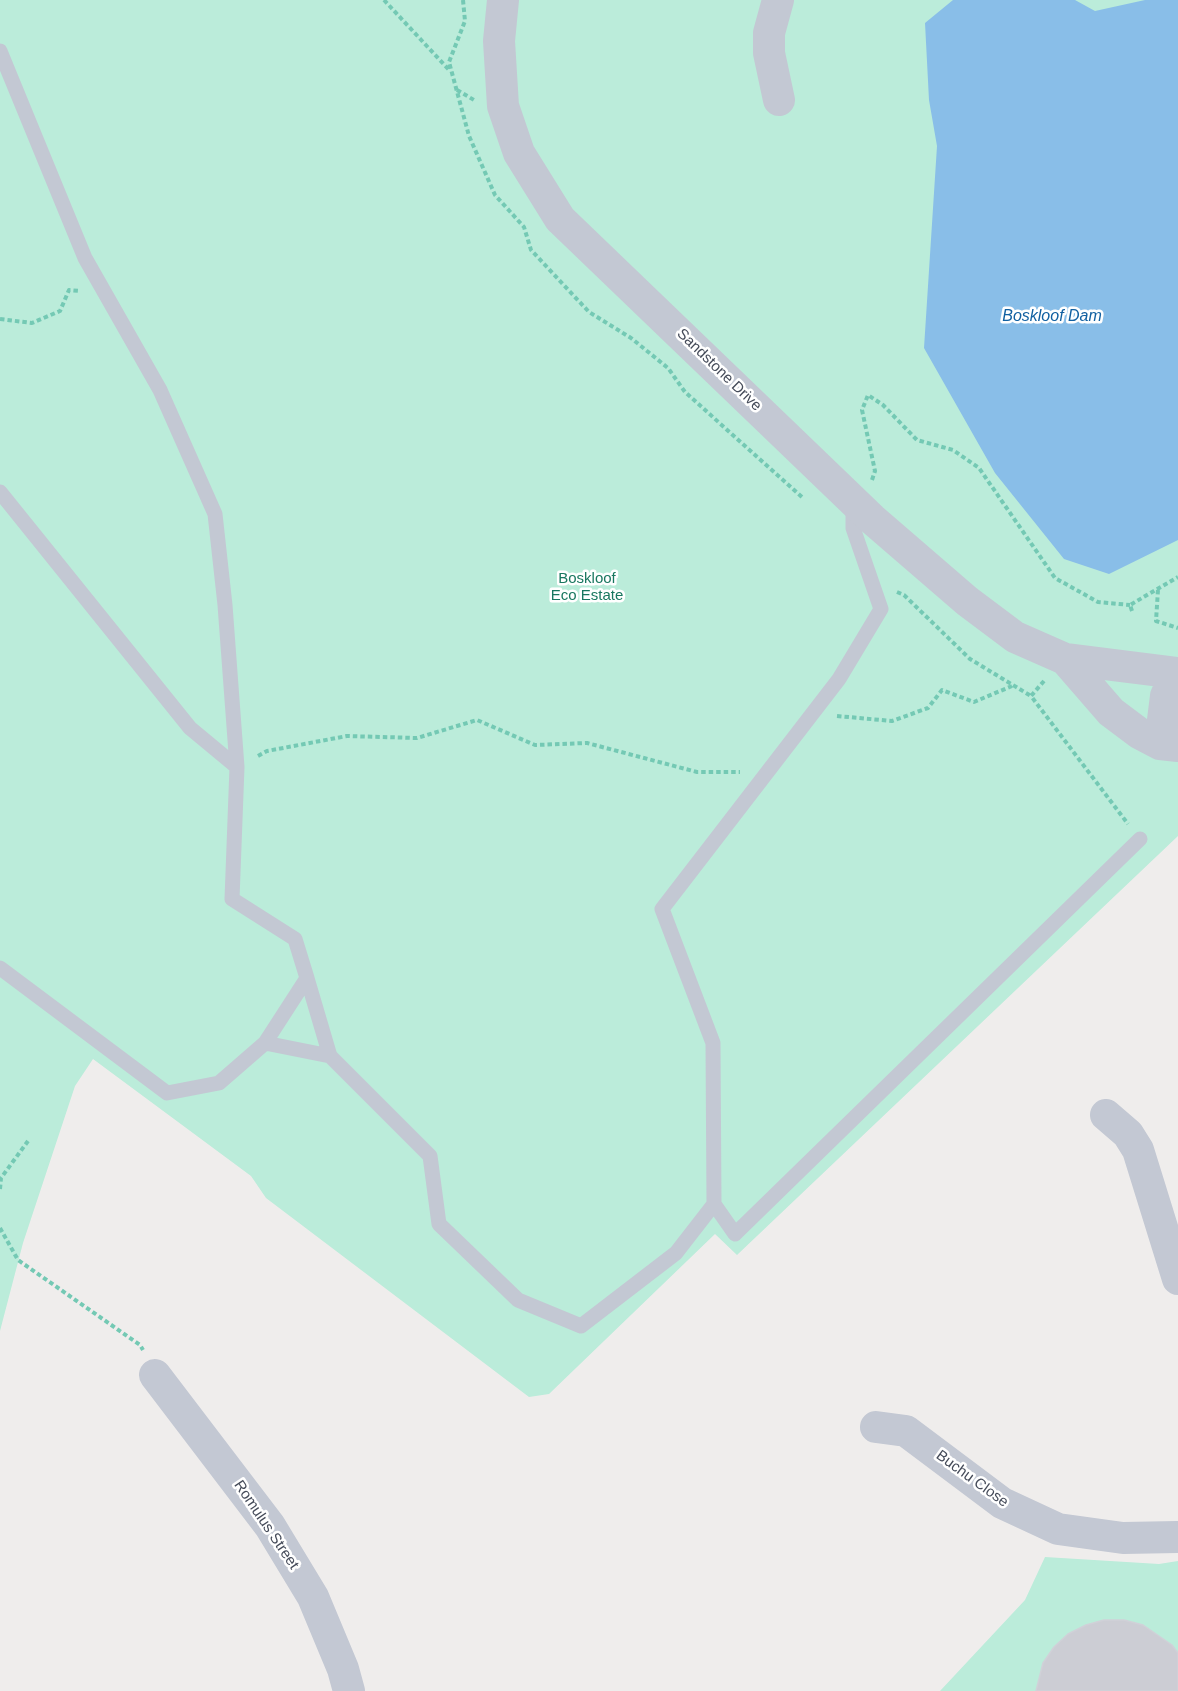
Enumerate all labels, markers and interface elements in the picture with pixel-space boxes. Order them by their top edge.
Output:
water label: Boskloof Dam [1002,307,1102,327]
street label: Sandstone Drive [673,325,765,415]
park label: Boskloof Eco Estate [551,570,623,605]
street label: Buchu Close [932,1447,1012,1511]
street label: Romulus Street [230,1477,302,1573]

